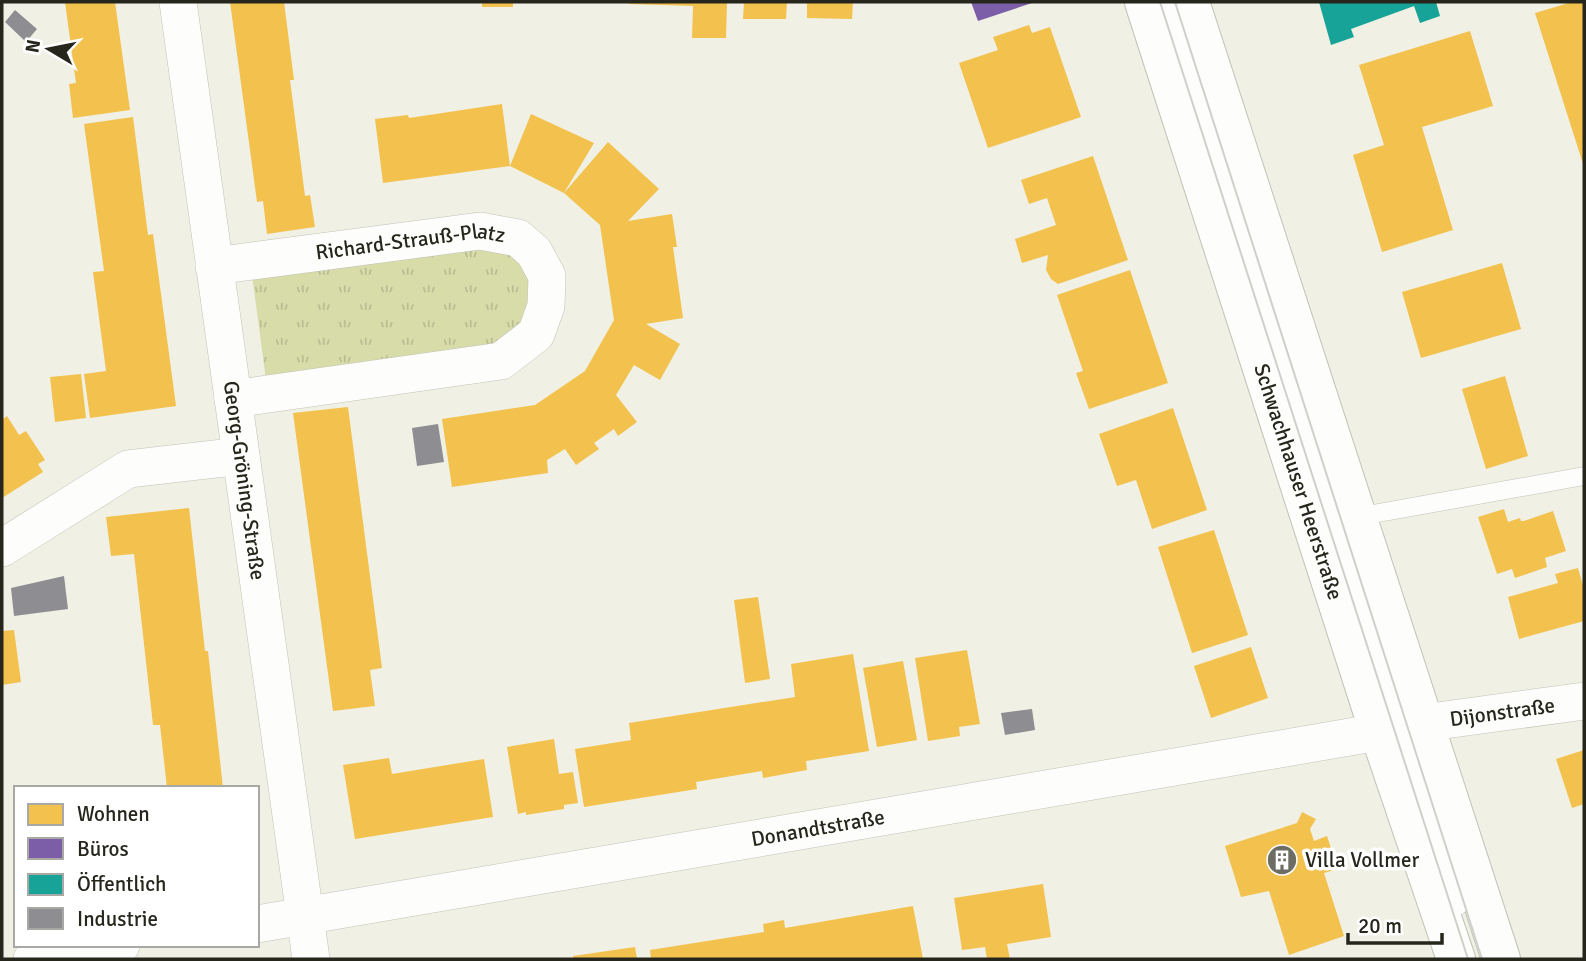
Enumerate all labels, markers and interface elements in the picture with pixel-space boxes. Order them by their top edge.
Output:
north arrow [14,14,84,84]
text: N [20,38,46,55]
street label: Richard-Strauß-Platz [314,218,507,266]
street label: Schwachhauser Heerstraße [1248,360,1349,603]
street label: Georg-Gröning-Straße [218,379,271,582]
street label: Dijonstraße [1448,692,1557,732]
legend [14,786,259,947]
text: Wohnen [77,801,150,827]
street label: Donandtstraße [749,804,887,852]
text: Büros [77,836,129,862]
building icon: Villa Vollmer [1265,843,1299,877]
place label: Villa Vollmer [1305,847,1419,873]
text: Öffentlich [77,871,167,897]
scale bar [1348,902,1442,946]
text: Industrie [77,906,158,932]
text: 20 m [1358,913,1402,939]

